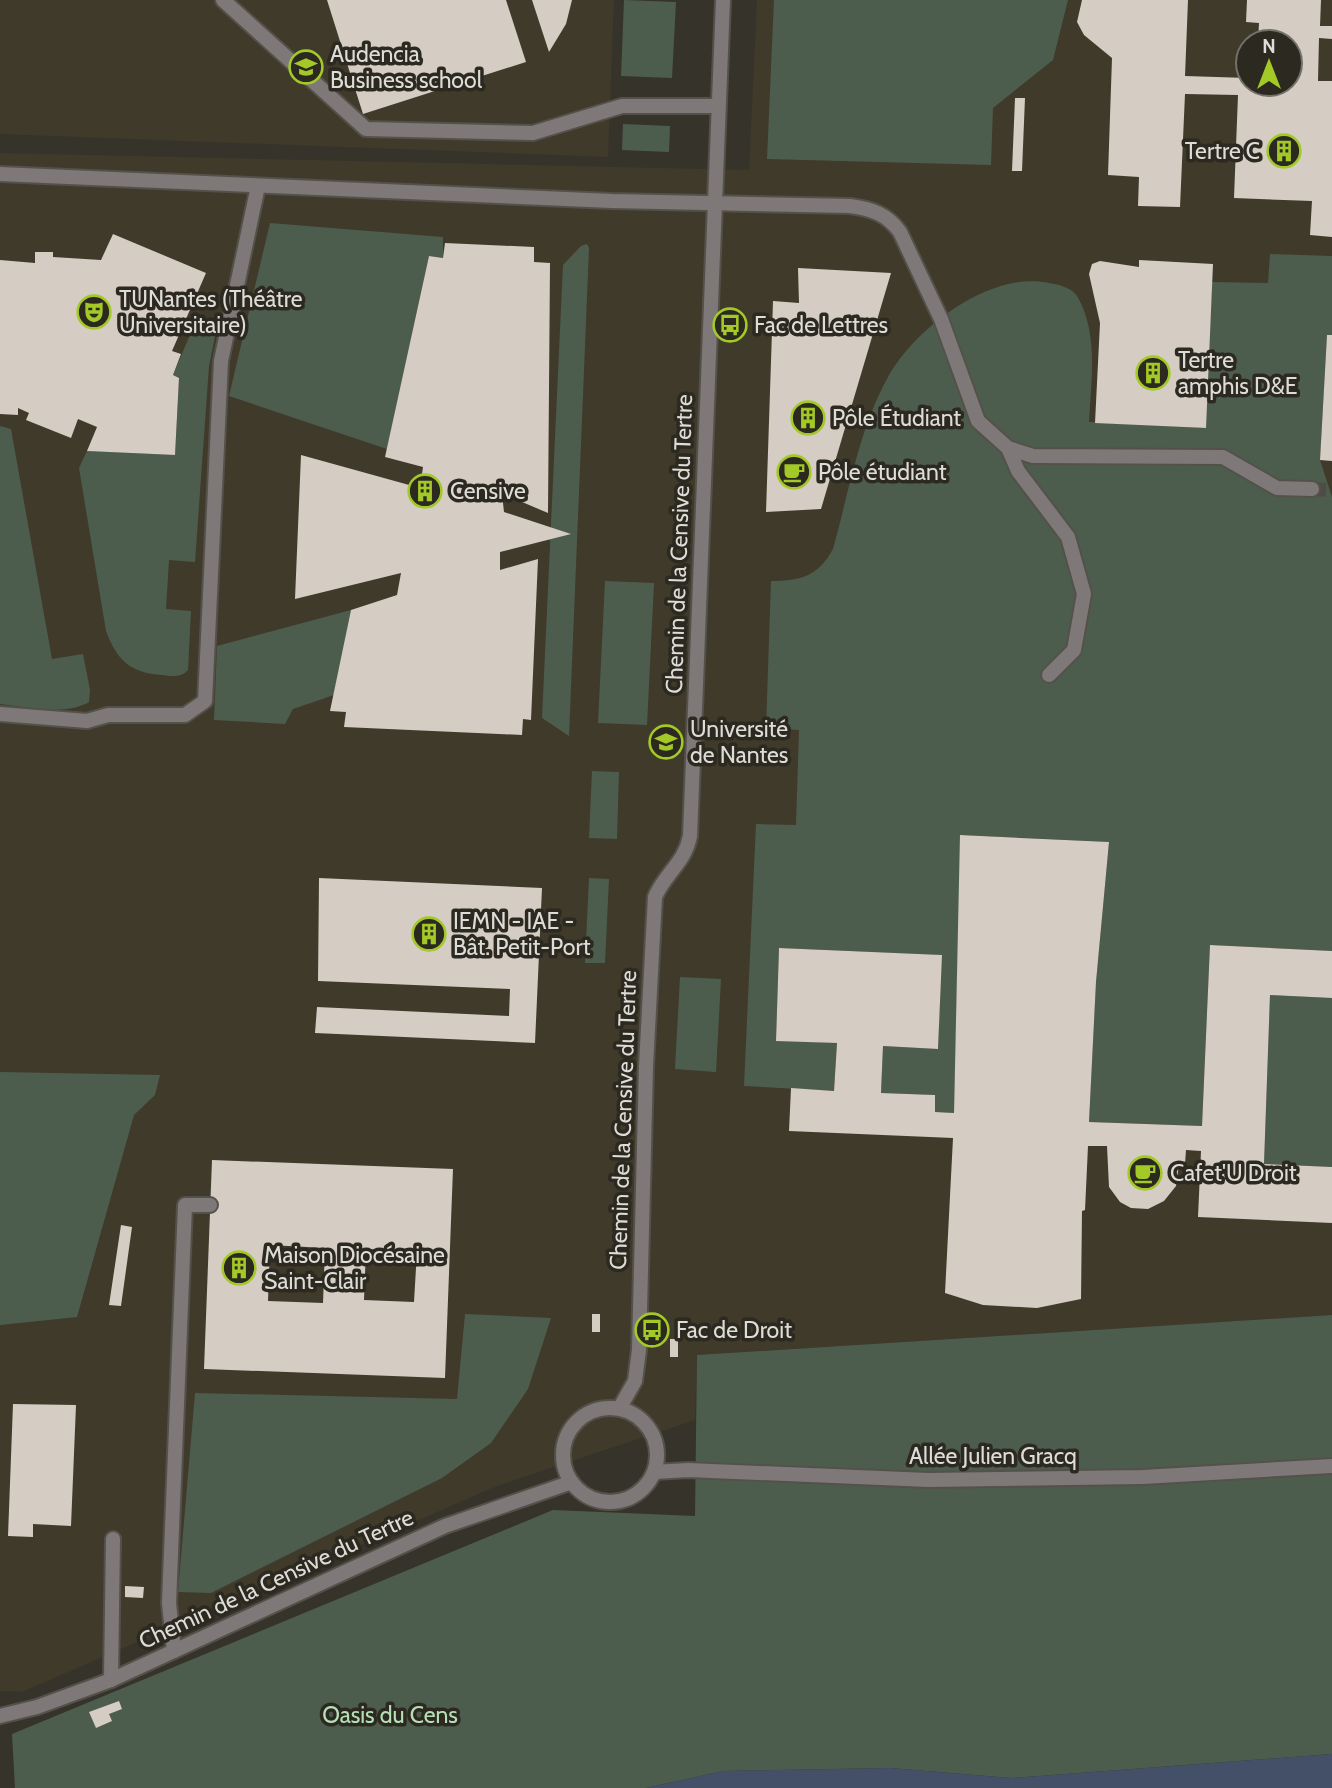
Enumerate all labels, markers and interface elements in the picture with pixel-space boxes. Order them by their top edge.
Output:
north arrow [1234,28,1304,98]
text: N [1262,35,1276,58]
place label: Audencia Business school [330,40,483,94]
school or university icon: Audencia Business school [287,48,325,86]
building icon: Tertre C [1265,132,1303,170]
place label: Tertre C [1185,137,1260,165]
place label: TUNantes (Théâtre Universitaire) [119,285,303,339]
theatre icon: TUNantes (Théâtre Universitaire) [75,293,113,331]
bus stop icon: Fac de Lettres [711,306,749,344]
place label: Fac de Lettres [754,311,888,339]
place label: Tertre amphis D&E [1178,346,1298,400]
building icon: Tertre amphis D&E [1134,354,1172,392]
street label: Chemin de la Censive du Tertre [660,394,698,694]
building icon: Pôle Étudiant [789,399,827,437]
place label: Pôle Étudiant [832,403,961,432]
cafe icon: Pôle étudiant [775,453,813,491]
place label: Pôle étudiant [818,458,947,486]
building icon: Censive [406,472,444,510]
place label: Censive [450,477,526,505]
place label: Université de Nantes [690,715,788,769]
school or university icon: Université de Nantes [647,723,685,761]
place label: IEMN - IAE - Bât. Petit-Port [453,907,591,961]
building icon: IEMN - IAE - Bât. Petit-Port [410,915,448,953]
street label: Chemin de la Censive du Tertre [604,970,642,1270]
cafe icon: Cafet'U Droit [1126,1154,1164,1192]
place label: Cafet'U Droit [1170,1159,1297,1187]
place label: Maison Diocésaine Saint-Clair [264,1241,445,1295]
building icon: Maison Diocésaine Saint-Clair [220,1249,258,1287]
bus stop icon: Fac de Droit [633,1311,671,1349]
place label: Fac de Droit [676,1316,792,1344]
street label: Allée Julien Gracq [909,1442,1077,1470]
street label: Chemin de la Censive du Tertre [134,1503,418,1655]
park label: Oasis du Cens [322,1701,458,1729]

